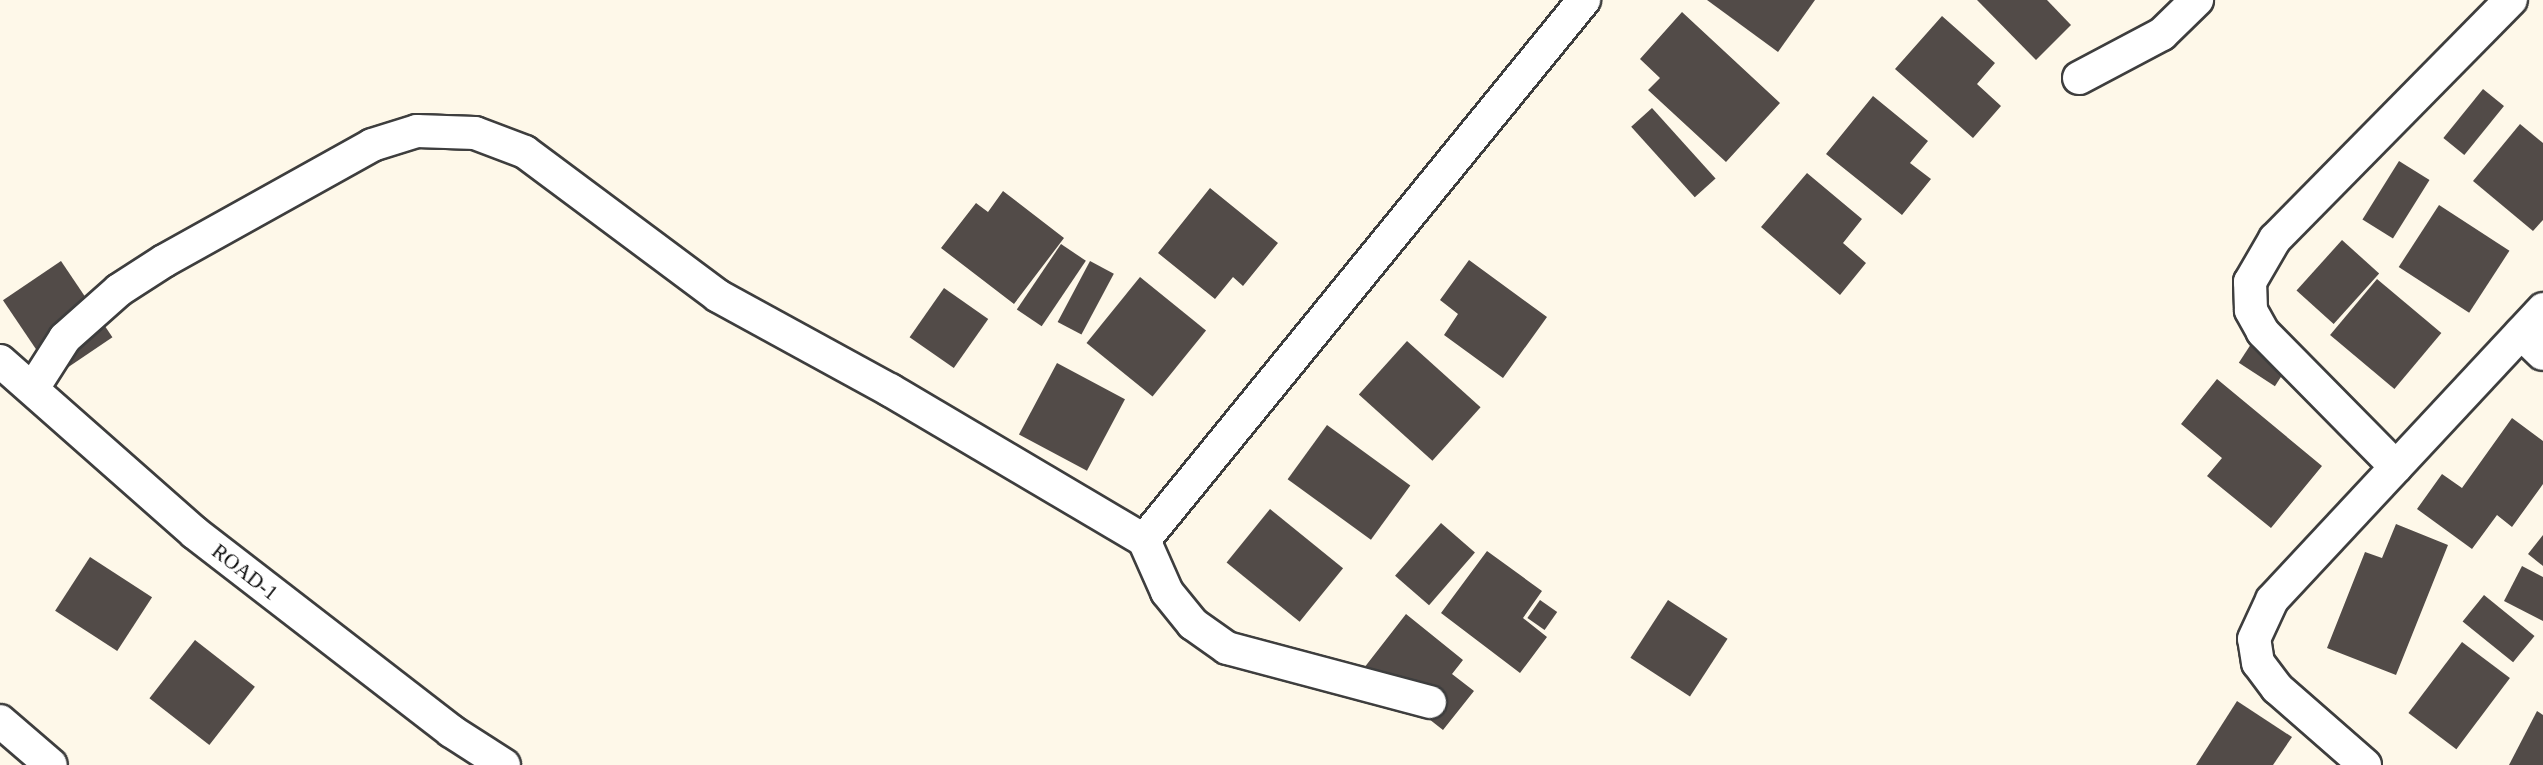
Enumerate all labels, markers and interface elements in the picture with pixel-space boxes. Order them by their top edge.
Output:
street label: ROAD-1 [207,538,283,606]

